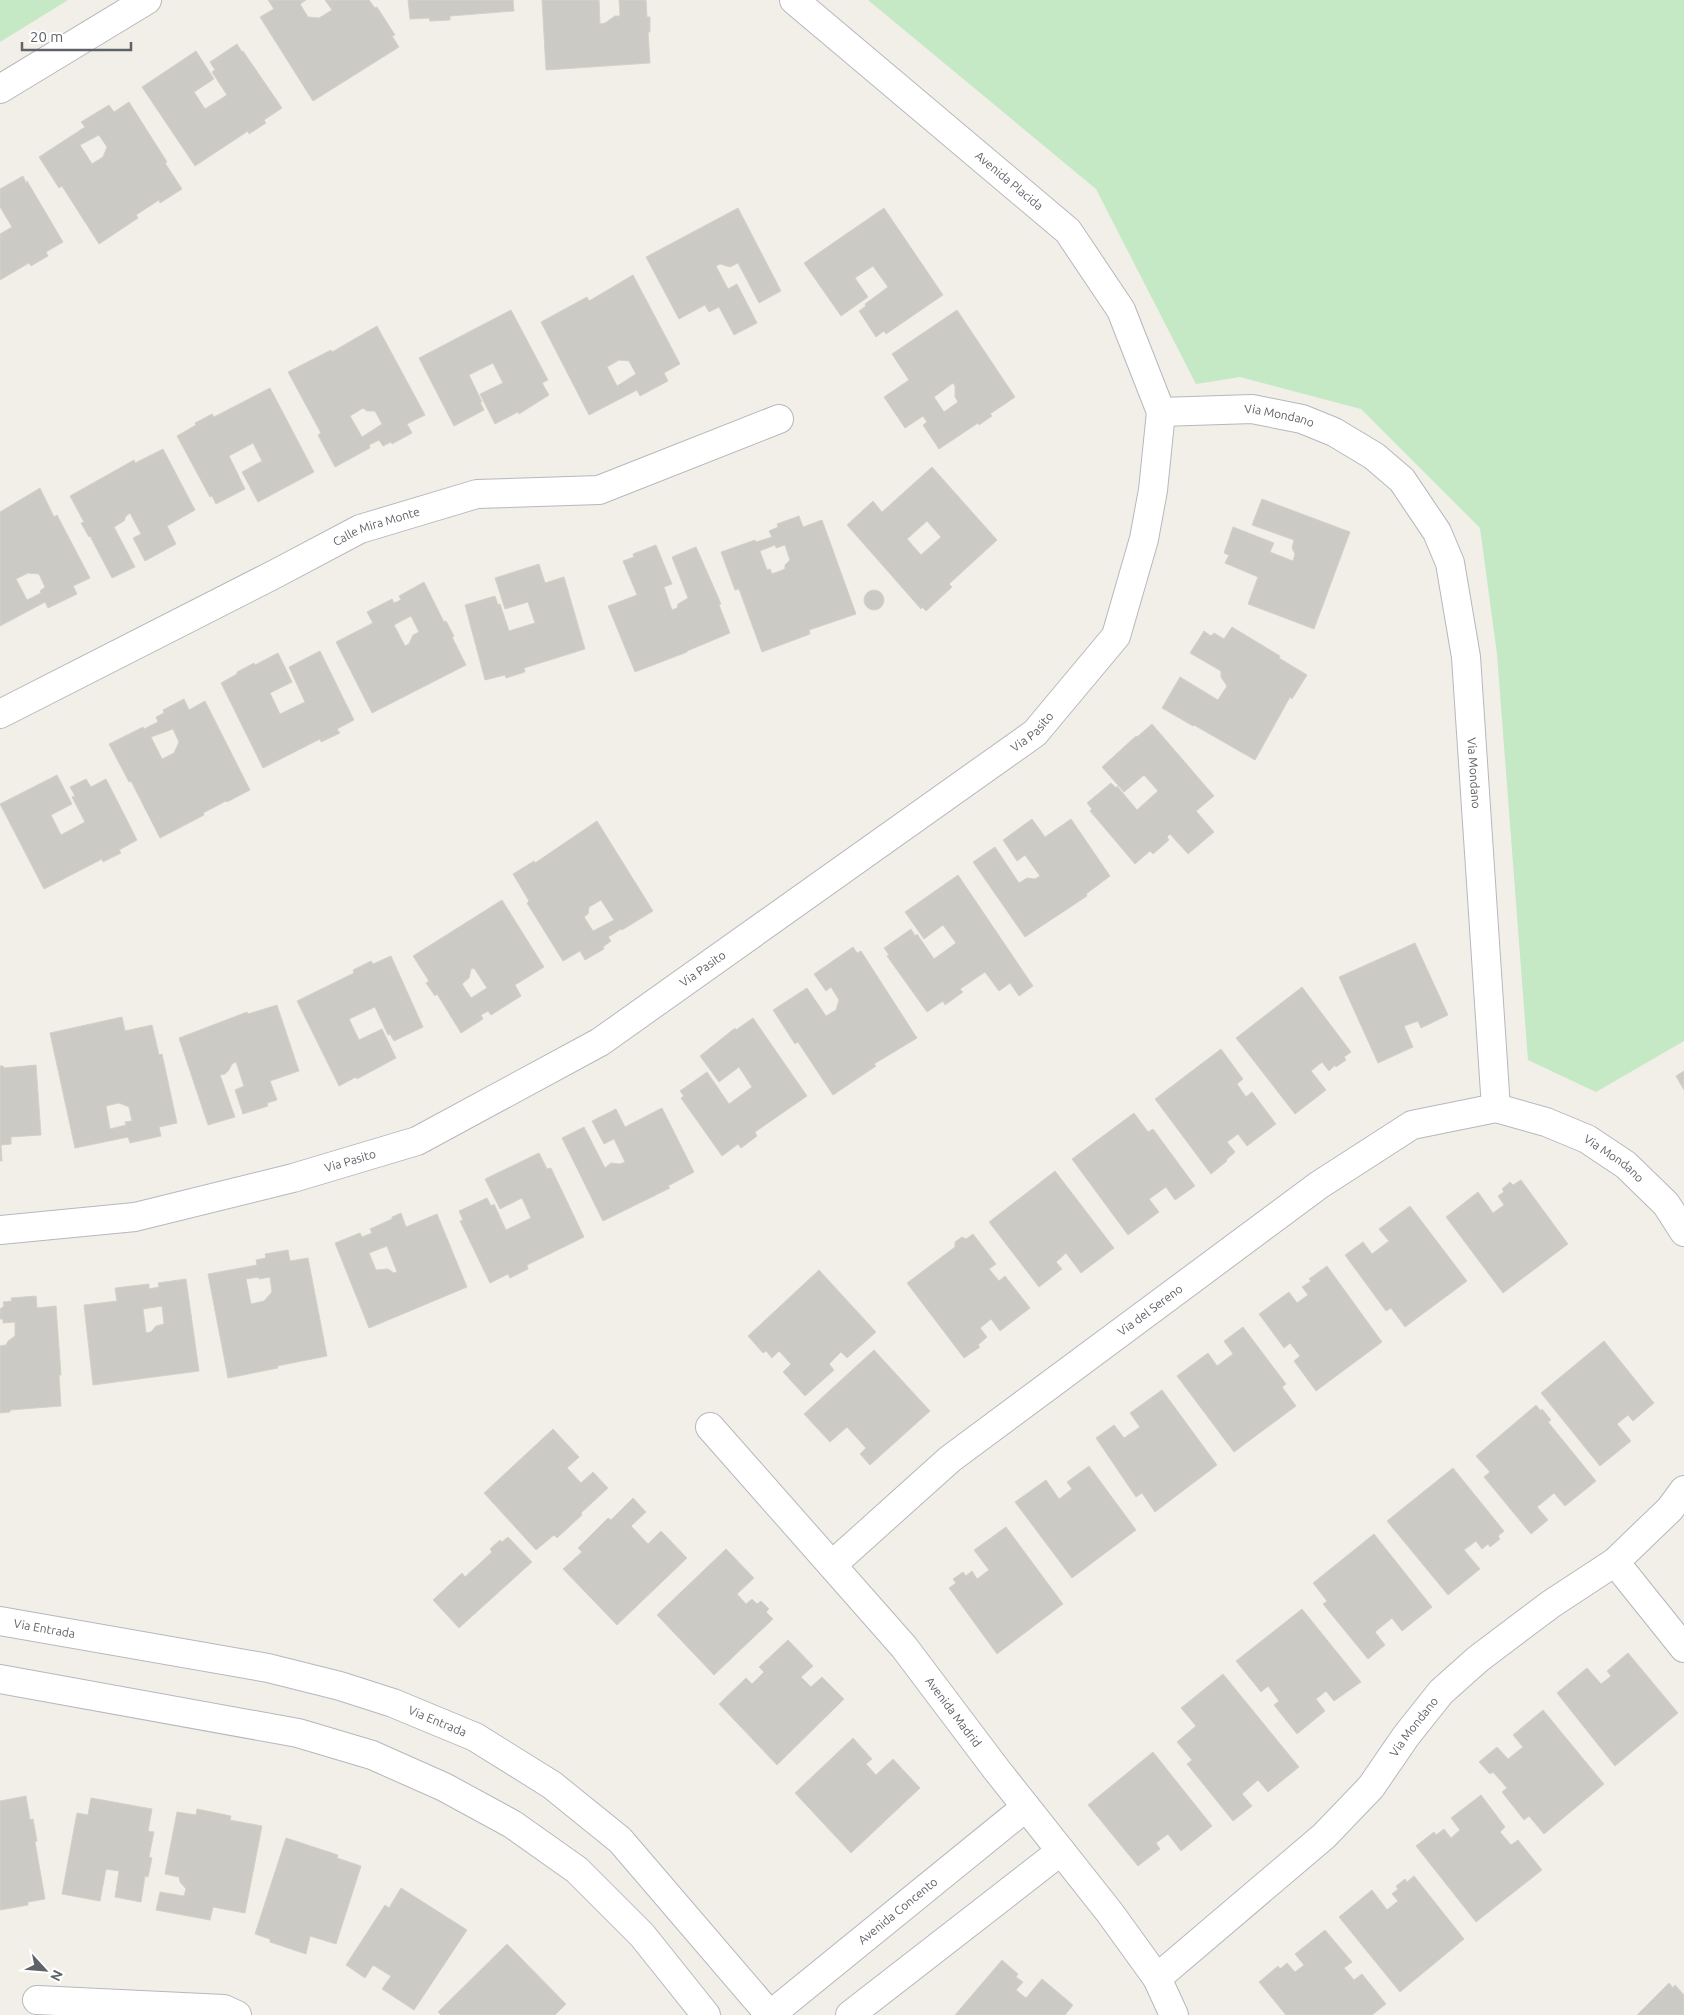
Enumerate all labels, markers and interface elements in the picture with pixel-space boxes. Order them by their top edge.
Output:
scale bar [22,20,131,52]
text: 20 m [30,28,63,45]
street label: Avenida Placida [973,149,1046,213]
street label: Via Mondano [1244,402,1316,429]
street label: Calle Mira Monte [331,504,421,548]
street label: Via Pasito [1008,709,1056,754]
street label: Via Mondano [1465,737,1483,809]
street label: Via Pasito [677,948,728,989]
street label: Via Mondano [1582,1132,1647,1185]
street label: Via Pasito [323,1147,377,1174]
street label: Via del Sereno [1115,1282,1185,1338]
street label: Via Entrada [13,1617,76,1640]
street label: Avenida Madrid [923,1674,984,1749]
street label: Via Mondano [1387,1694,1440,1759]
street label: Via Entrada [406,1703,469,1739]
street label: Avenida Concento [856,1875,940,1946]
north arrow [20,1945,70,1995]
text: N [47,1967,66,1984]

